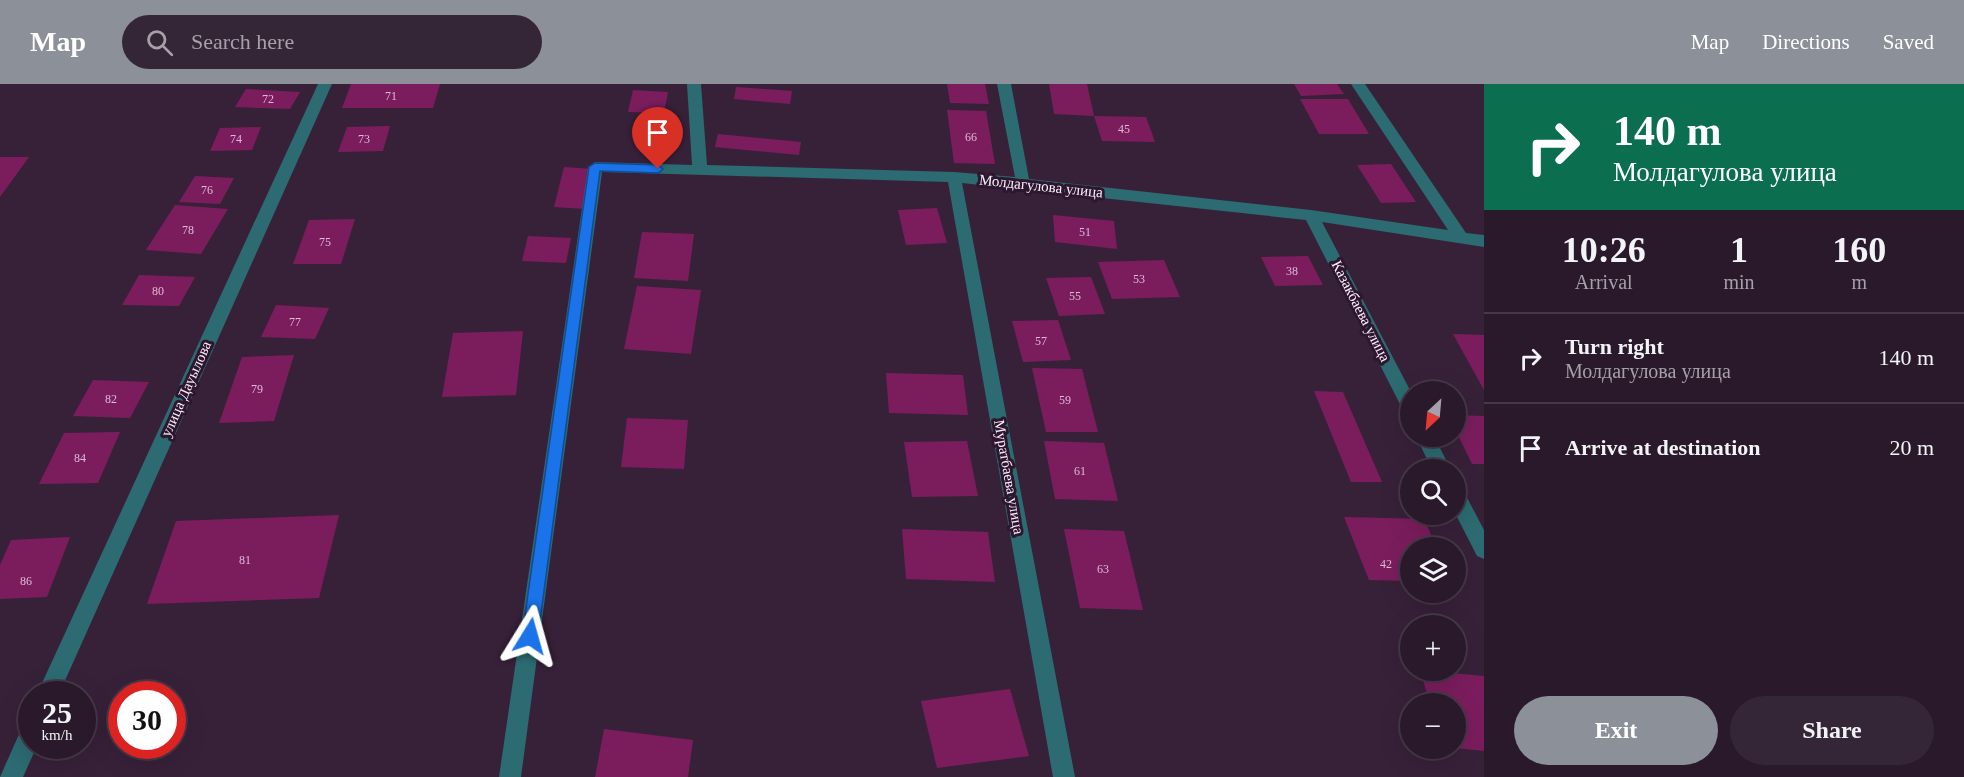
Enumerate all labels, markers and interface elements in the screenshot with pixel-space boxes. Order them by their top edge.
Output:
search box [122,15,542,69]
text: Map [30,26,86,57]
icon: search [143,26,176,59]
text: Search here [191,29,294,54]
text: Map [1691,30,1729,54]
text: Directions [1762,30,1850,54]
text: Saved [1883,30,1934,54]
house number: 71 [385,89,397,103]
house number: 72 [262,92,274,106]
pin [632,107,683,169]
icon: right [1514,108,1592,186]
text: 140 m [1613,108,1722,154]
icon: arrive [641,116,674,149]
house number: 45 [1118,122,1130,136]
house number: 66 [965,130,977,144]
house number: 74 [230,132,242,146]
house number: 73 [358,132,370,146]
text: Молдагулова улица [1613,157,1837,187]
street label: Молдагулова улица [978,172,1104,200]
house number: 76 [201,183,213,197]
house number: 78 [182,223,194,237]
house number: 51 [1079,225,1091,239]
text: 10:26 [1562,230,1646,270]
text: 1 [1730,230,1748,270]
text: 160 [1832,230,1886,270]
house number: 75 [319,235,331,249]
street label: Казакбаева улица [1329,258,1394,364]
house number: 38 [1286,264,1298,278]
text: Arrival [1575,271,1633,293]
text: min [1723,271,1755,293]
text: m [1852,271,1867,293]
house number: 53 [1133,272,1145,286]
house number: 80 [152,284,164,298]
house number: 55 [1069,289,1081,303]
house number: 77 [289,315,301,329]
house number: 57 [1035,334,1047,348]
text: Turn right [1565,334,1664,359]
street label: улица Дауылова [158,338,214,439]
icon: right [1514,342,1547,375]
text: 140 m [1878,345,1934,370]
text: Молдагулова улица [1565,360,1731,382]
north arrow [1400,381,1466,447]
map controls [1400,381,1466,759]
house number: 79 [251,382,263,396]
house number: 82 [105,392,117,406]
house number: 59 [1059,393,1071,407]
street label: Муратбаева улица [991,418,1027,536]
icon: arrive [1514,432,1547,465]
text: Arrive at destination [1565,435,1761,460]
text: 20 m [1889,435,1934,460]
house number: 84 [74,451,86,465]
button: search [1400,459,1466,525]
house number: 61 [1074,464,1086,478]
button: layers [1400,537,1466,603]
house number: 81 [239,553,251,567]
house number: 42 [1380,557,1392,571]
house number: 63 [1097,562,1109,576]
house number: 86 [20,574,32,588]
position arrow [498,604,562,668]
button: + [1400,615,1466,681]
speed limit sign: 30 [108,681,186,759]
button: − [1400,693,1466,759]
text: 25 [42,696,72,729]
button: Exit [1514,696,1718,765]
button: Share [1730,696,1934,765]
text: km/h [42,727,72,743]

